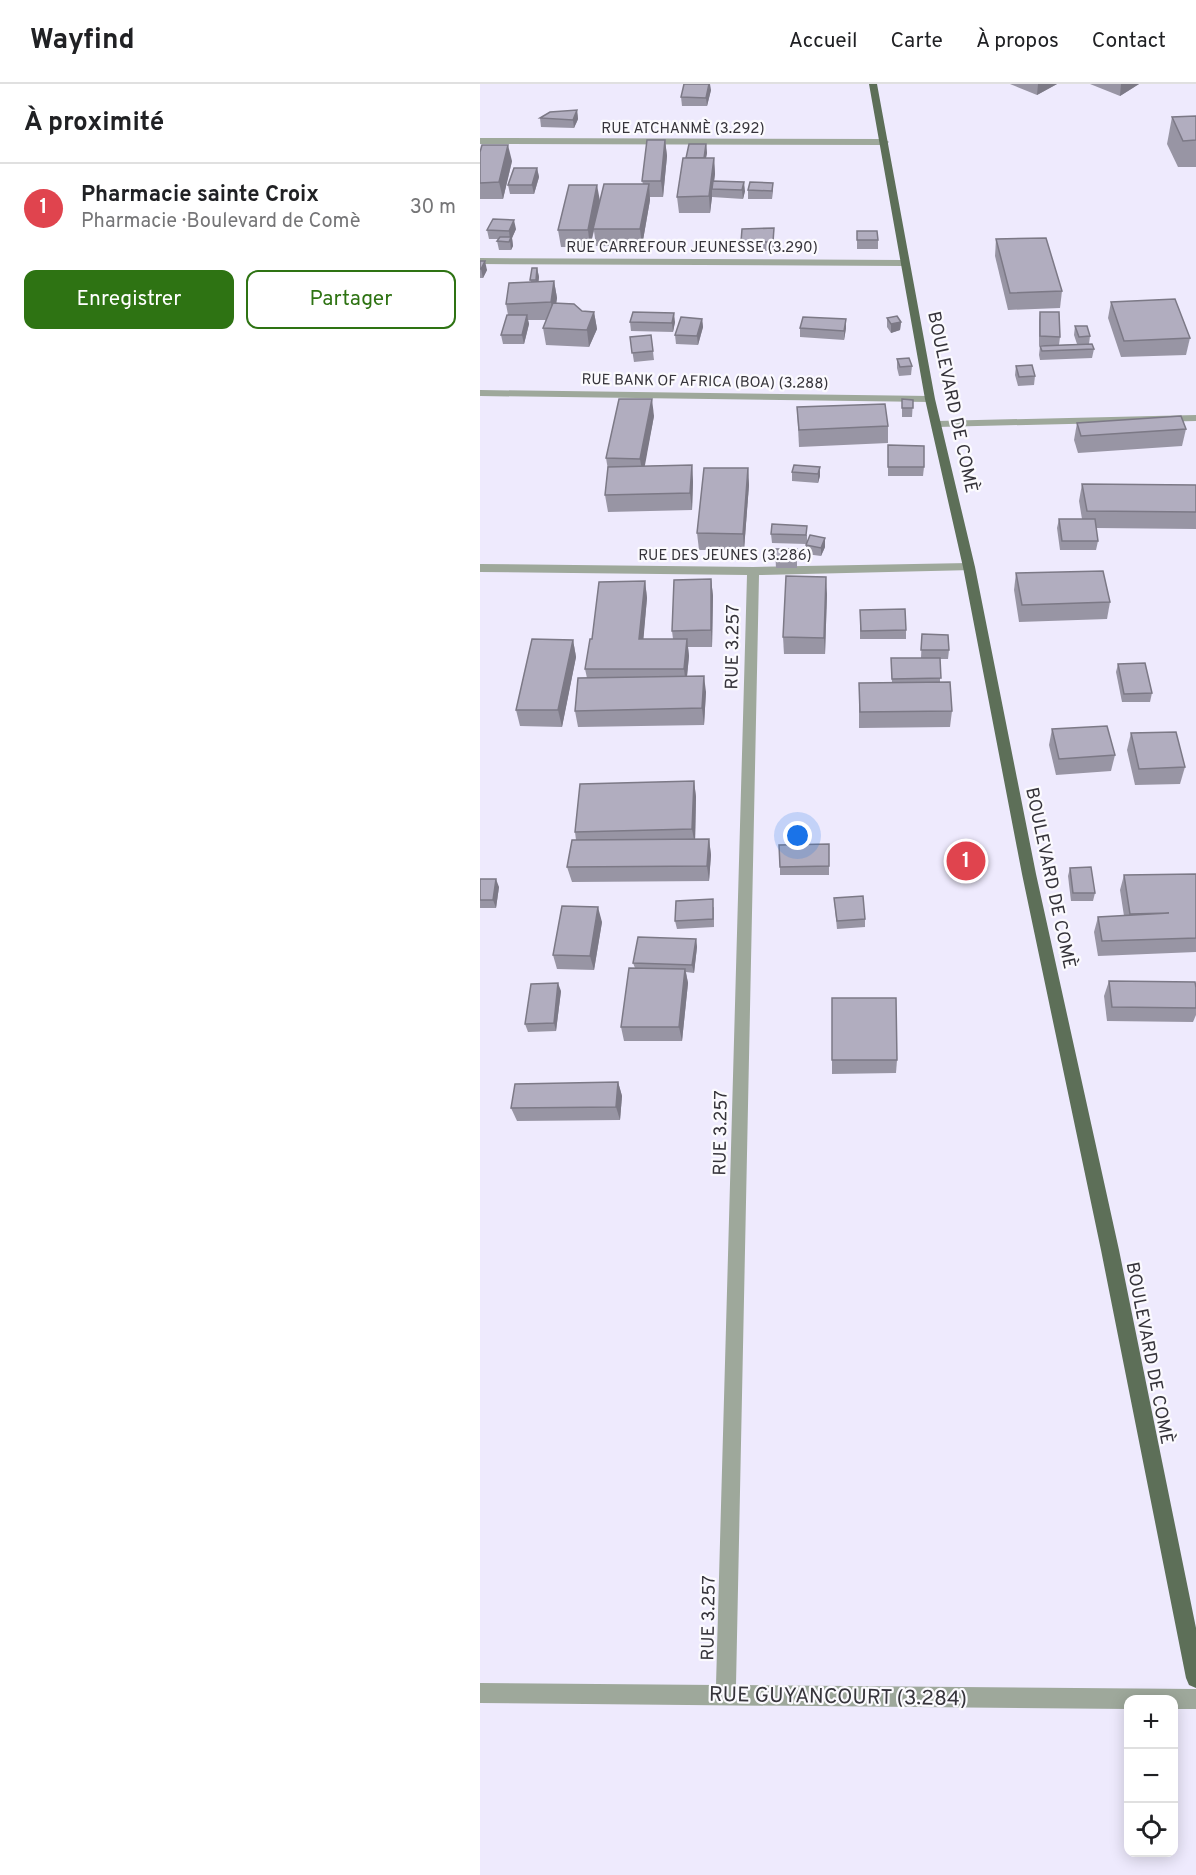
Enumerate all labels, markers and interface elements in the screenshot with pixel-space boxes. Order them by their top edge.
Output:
text: Wayfind [30,23,135,59]
text: Accueil [789,28,858,55]
text: Carte [891,28,943,55]
text: À propos [976,28,1059,55]
text: Contact [1092,28,1166,55]
text: À proximité [24,107,164,140]
street label: RUE ATCHANMÈ (3.292) [601,119,765,139]
text: Pharmacie sainte Croix [81,182,319,209]
text: 1 [40,195,48,221]
text: 30 m [410,195,456,221]
text: Pharmacie · Boulevard de Comè [81,209,361,235]
street label: RUE CARREFOUR JEUNESSE (3.290) [566,239,818,258]
button: Enregistrer [24,270,234,329]
button: Partager [246,270,456,329]
street label: BOULEVARD DE COMÈ [921,309,984,495]
street label: RUE BANK OF AFRICA (BOA) (3.288) [581,371,829,394]
street label: RUE DES JEUNES (3.286) [638,547,812,566]
street label: RUE 3.257 [721,604,746,690]
street label: BOULEVARD DE COMÈ [1019,785,1082,971]
your location [783,821,812,850]
pin: 1 [946,838,986,884]
street label: RUE 3.257 [709,1090,734,1176]
street label: BOULEVARD DE COMÈ [1120,1260,1179,1446]
street label: RUE 3.257 [697,1575,722,1661]
street label: RUE GUYANCOURT (3.284) [709,1682,967,1713]
map controls [1124,1695,1178,1857]
button: + [1124,1695,1178,1749]
button: − [1124,1749,1178,1803]
button: locate [1124,1803,1178,1857]

